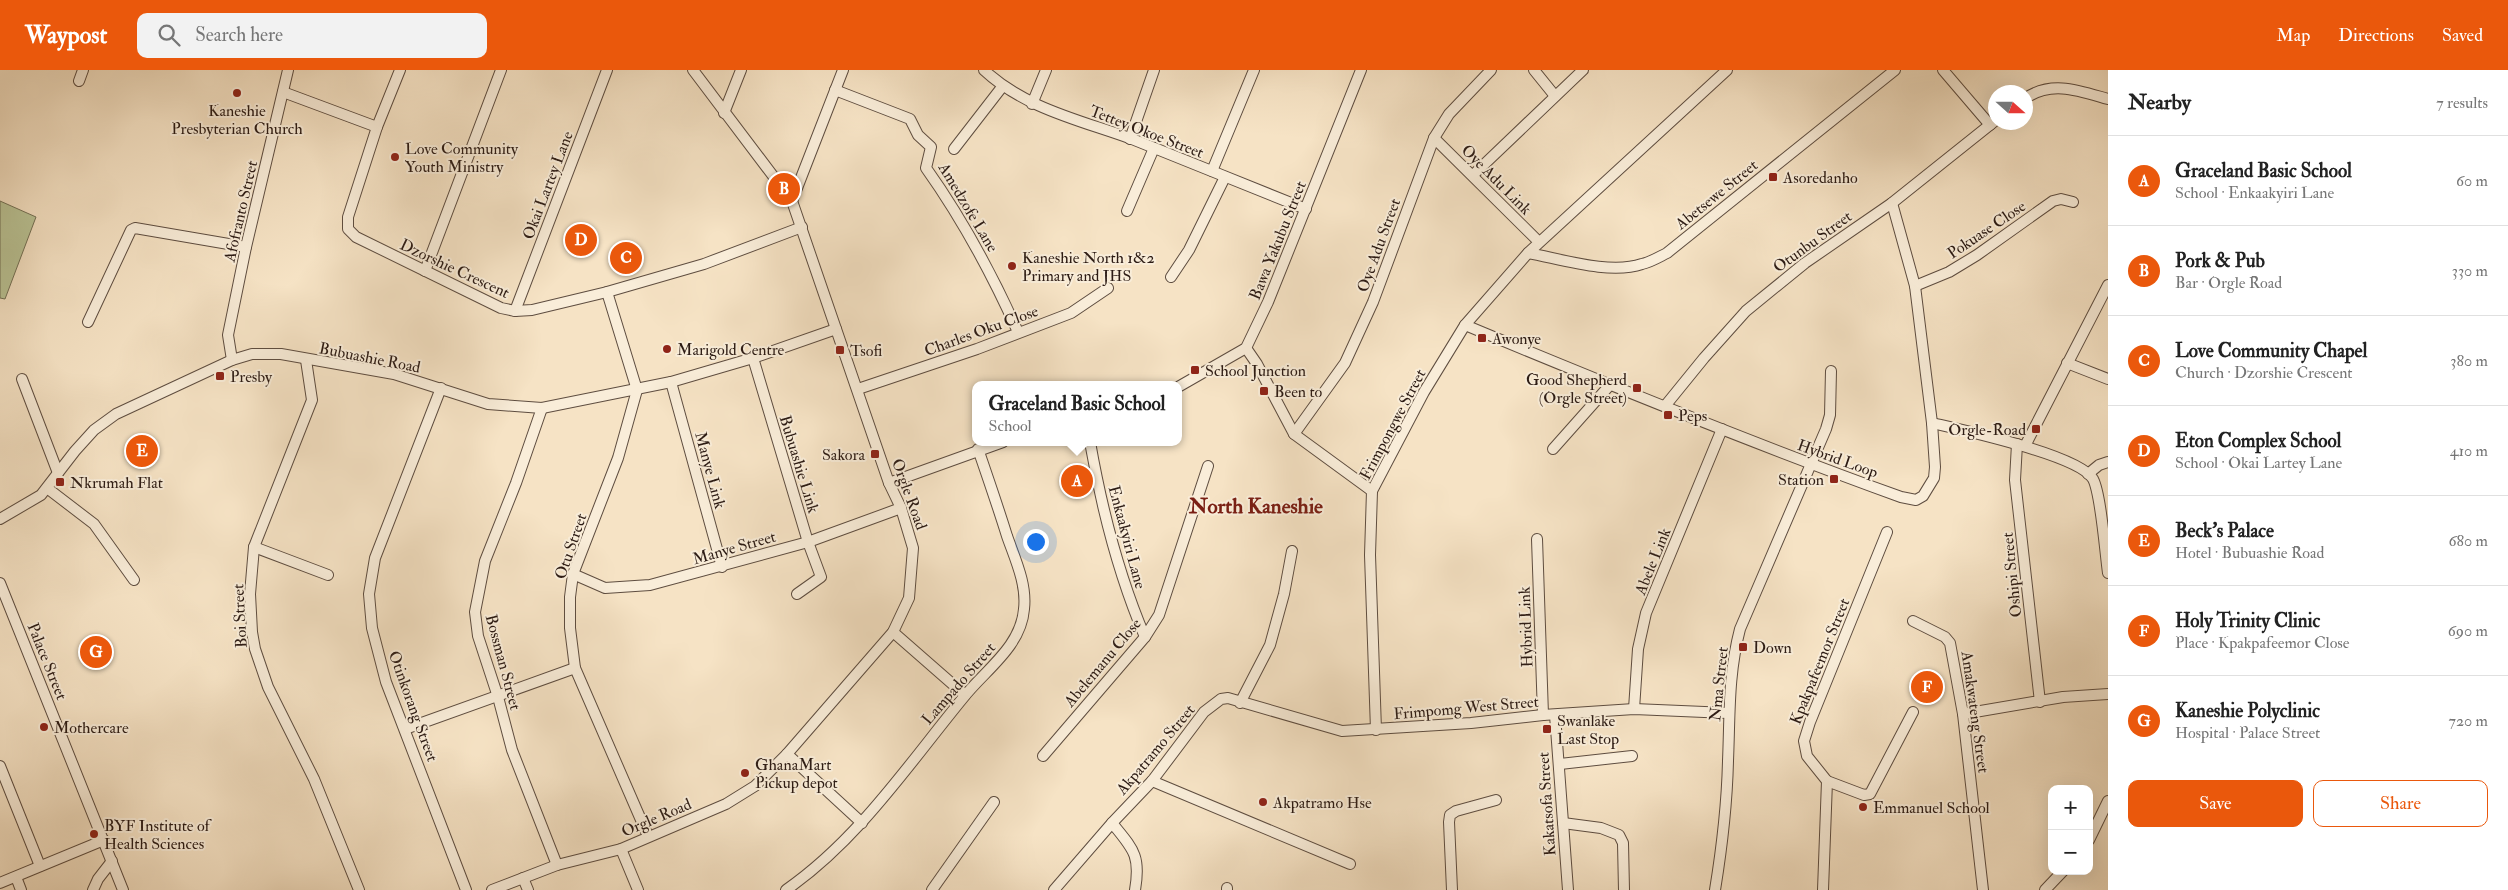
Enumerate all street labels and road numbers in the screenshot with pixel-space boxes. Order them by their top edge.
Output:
street label: Tettey Okoe Street [1087,101,1207,163]
street label: Okai Lartey Lane [518,128,578,242]
street label: Oye Adu Link [1457,140,1536,219]
street label: Abetsewe Street [1671,155,1762,235]
street label: Afofranto Street [219,158,262,265]
street label: Amedzofe Lane [933,158,1003,256]
street label: Bawa Yakubu Street [1245,178,1311,303]
street label: Oye Adu Street [1353,196,1405,295]
street label: Pokuase Close [1944,196,2030,263]
street label: Otunbu Street [1769,206,1856,277]
street label: Dzorshie Crescent [397,235,513,303]
street label: Charles Oku Close [922,301,1041,361]
street label: Bubuashie Road [317,338,422,378]
street label: Frimpongwe Street [1355,366,1431,484]
street label: Bubuashie Link [775,413,823,516]
street label: Manye Link [690,430,730,511]
street label: Hybrid Loop [1794,435,1881,484]
street label: Orgle Road [887,456,931,533]
street label: Enkaakyiri Lane [1104,483,1151,591]
street label: Otu Street [550,511,592,582]
street label: Abele Link [1630,525,1676,599]
street label: Manye Street [690,527,778,569]
street label: Oshipi Street [1998,531,2027,618]
street label: Boi Street [228,583,252,649]
street label: Hybrid Link [1515,586,1537,668]
street label: Kpakpafeemor Street [1785,595,1855,728]
street label: Bossman Street [481,612,525,712]
street label: Abelemanu Close [1059,614,1146,712]
street label: Palace Street [23,620,72,703]
street label: Lampado Street [918,638,1001,730]
street label: Nma Street [1705,646,1733,722]
street label: Otinkorang Street [384,648,442,764]
street label: Amakwateng Street [1956,649,1993,774]
street label: Frimpomg West Street [1393,692,1540,725]
street label: Akpatramo Street [1111,700,1200,800]
street label: Kakatsofa Street [1533,751,1561,856]
street label: Orgle Road [618,794,695,842]

